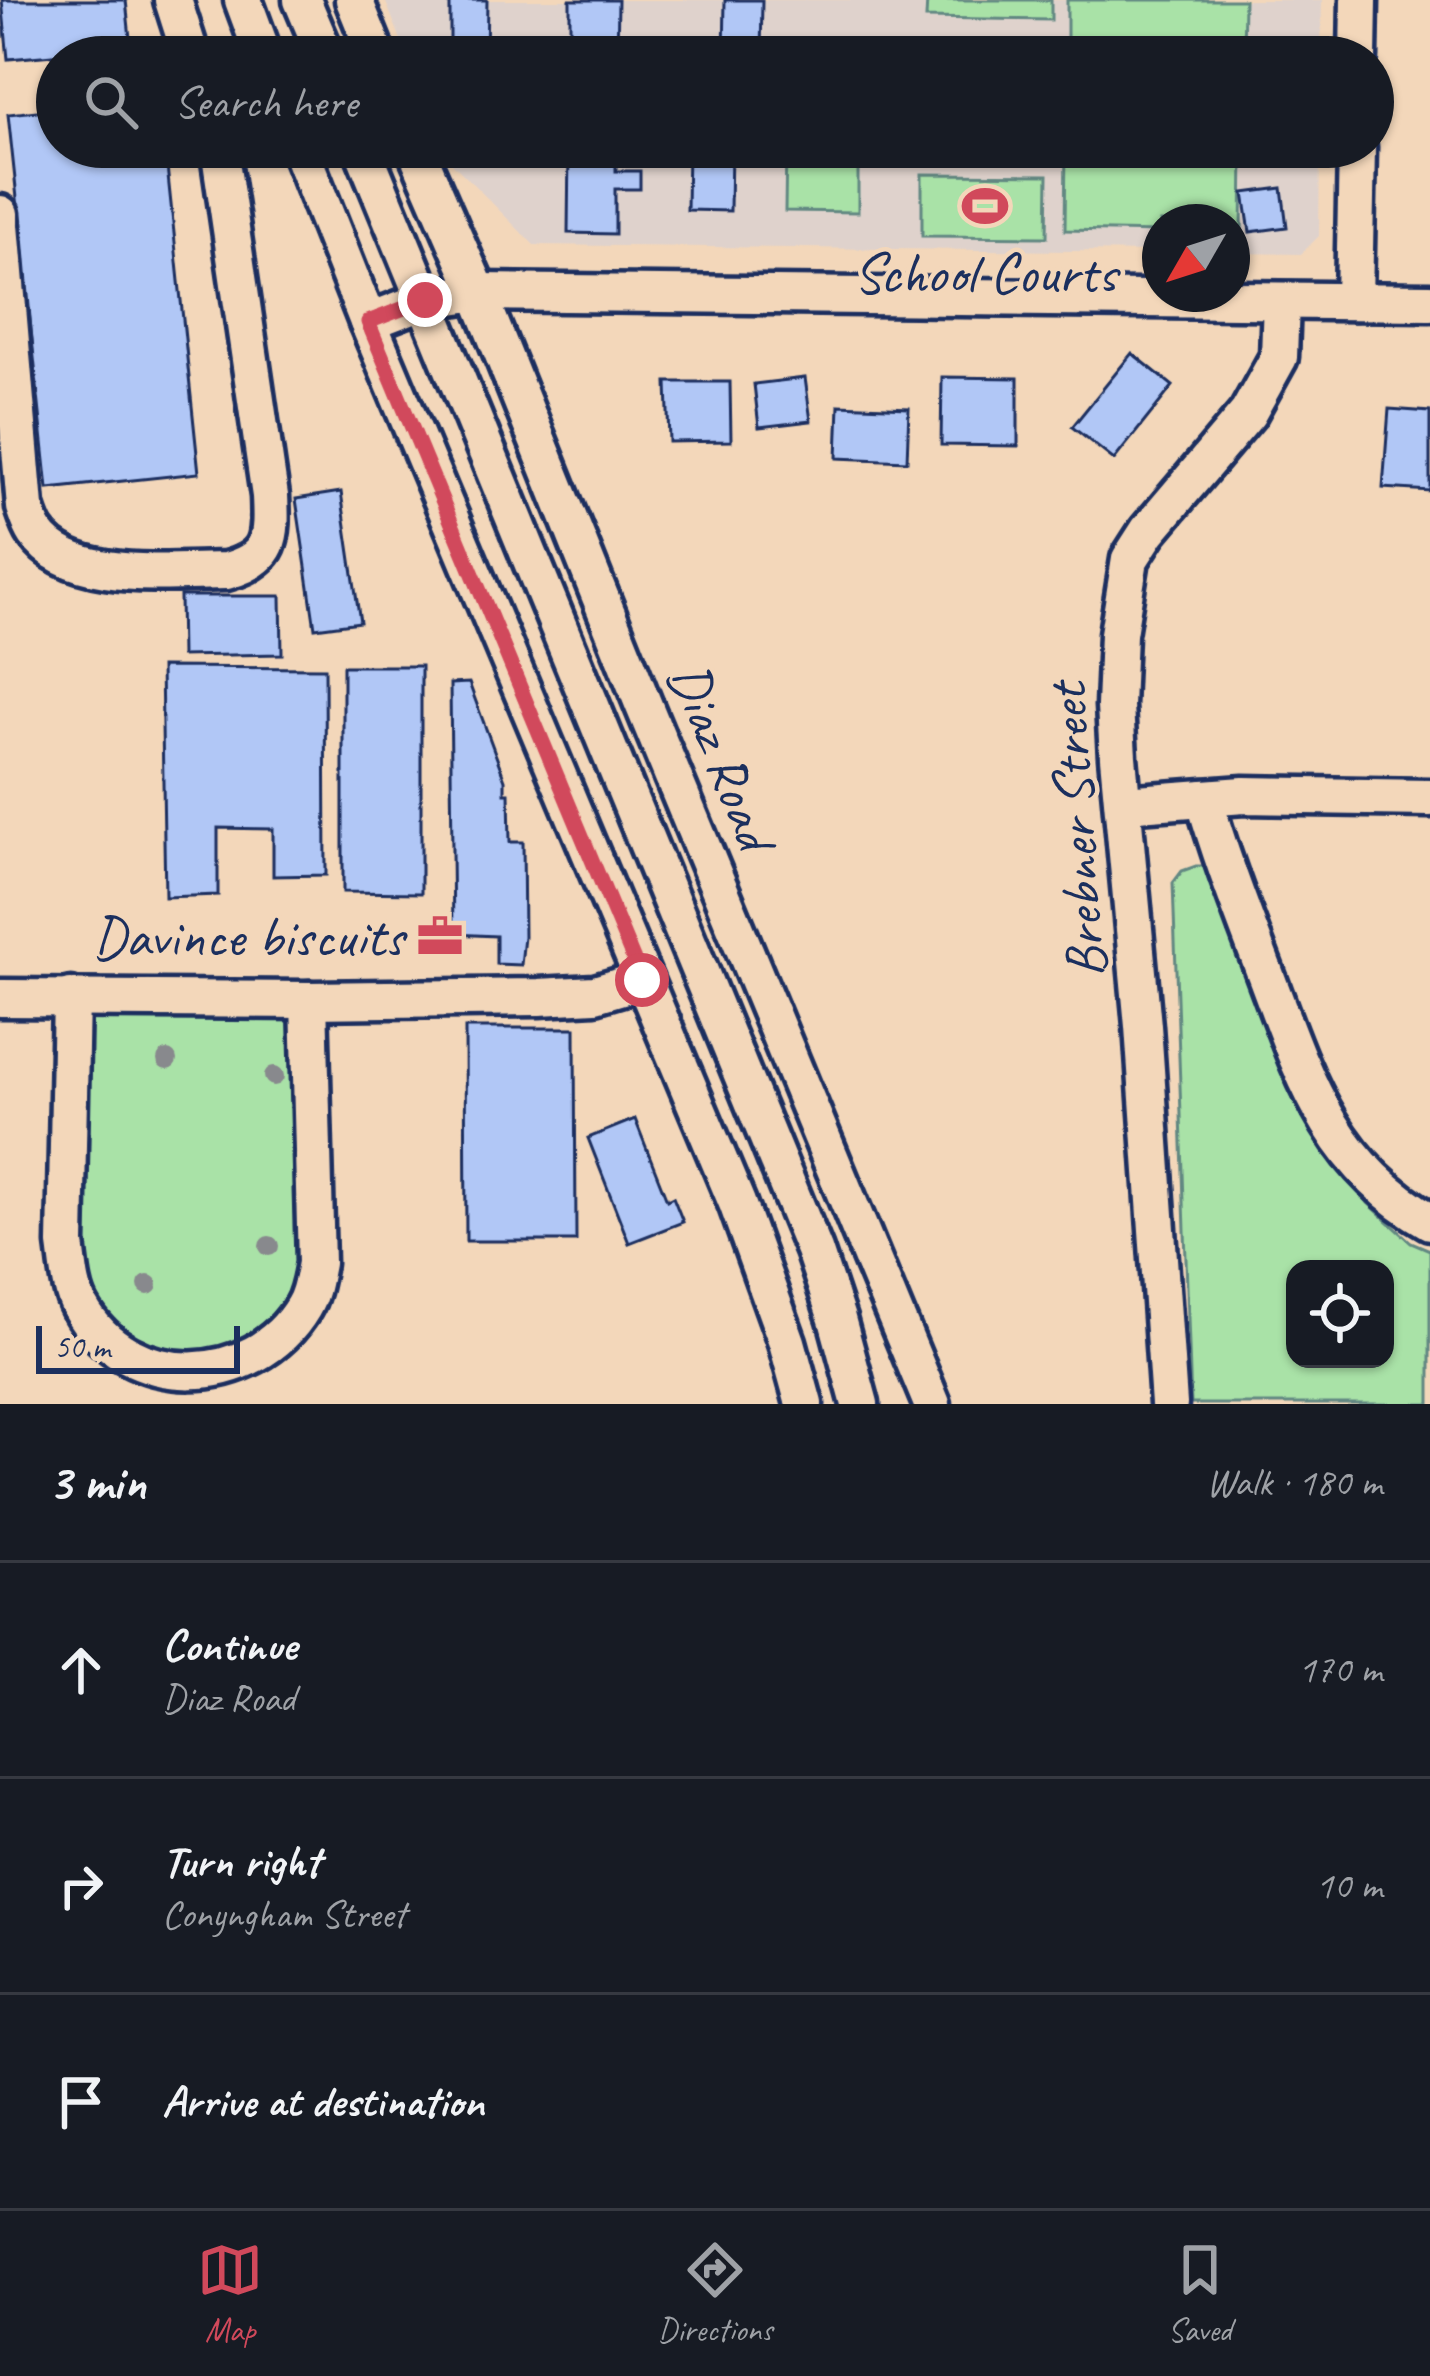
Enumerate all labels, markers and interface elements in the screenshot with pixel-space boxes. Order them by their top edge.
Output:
search box [36,36,1394,168]
icon: search [78,69,144,135]
text: Search here [174,74,357,131]
sports icon: School Courts [960,181,1010,231]
north arrow [1142,204,1250,312]
place label: School Courts [853,237,1121,309]
route end [398,273,452,327]
street label: Diaz Road [652,652,795,867]
street label: Brebner Street [1029,676,1122,981]
place label: Davince biscuits [92,901,409,973]
office icon: Davince biscuits [415,911,465,961]
route start [615,953,669,1007]
map controls [1286,1260,1394,1368]
button: locate [1286,1260,1394,1368]
scale bar [36,1320,240,1373]
text: 50 m [54,1326,110,1368]
text: 3 min [48,1450,146,1514]
text: Walk · 180 m [1206,1458,1382,1507]
text: Continue [162,1617,296,1674]
icon: ahead [48,1637,114,1703]
text: 170 m [1298,1645,1382,1694]
text: Diaz Road [162,1674,295,1723]
text: Turn right [162,1833,320,1890]
icon: right [48,1853,114,1919]
text: 10 m [1316,1861,1382,1910]
text: Conyngham Street [162,1890,406,1939]
icon: arrive [48,2069,114,2135]
text: Arrive at destination [162,2073,484,2130]
tab: Map [197,2237,263,2351]
tab: Directions [658,2237,772,2351]
tab: Saved [1167,2237,1233,2351]

